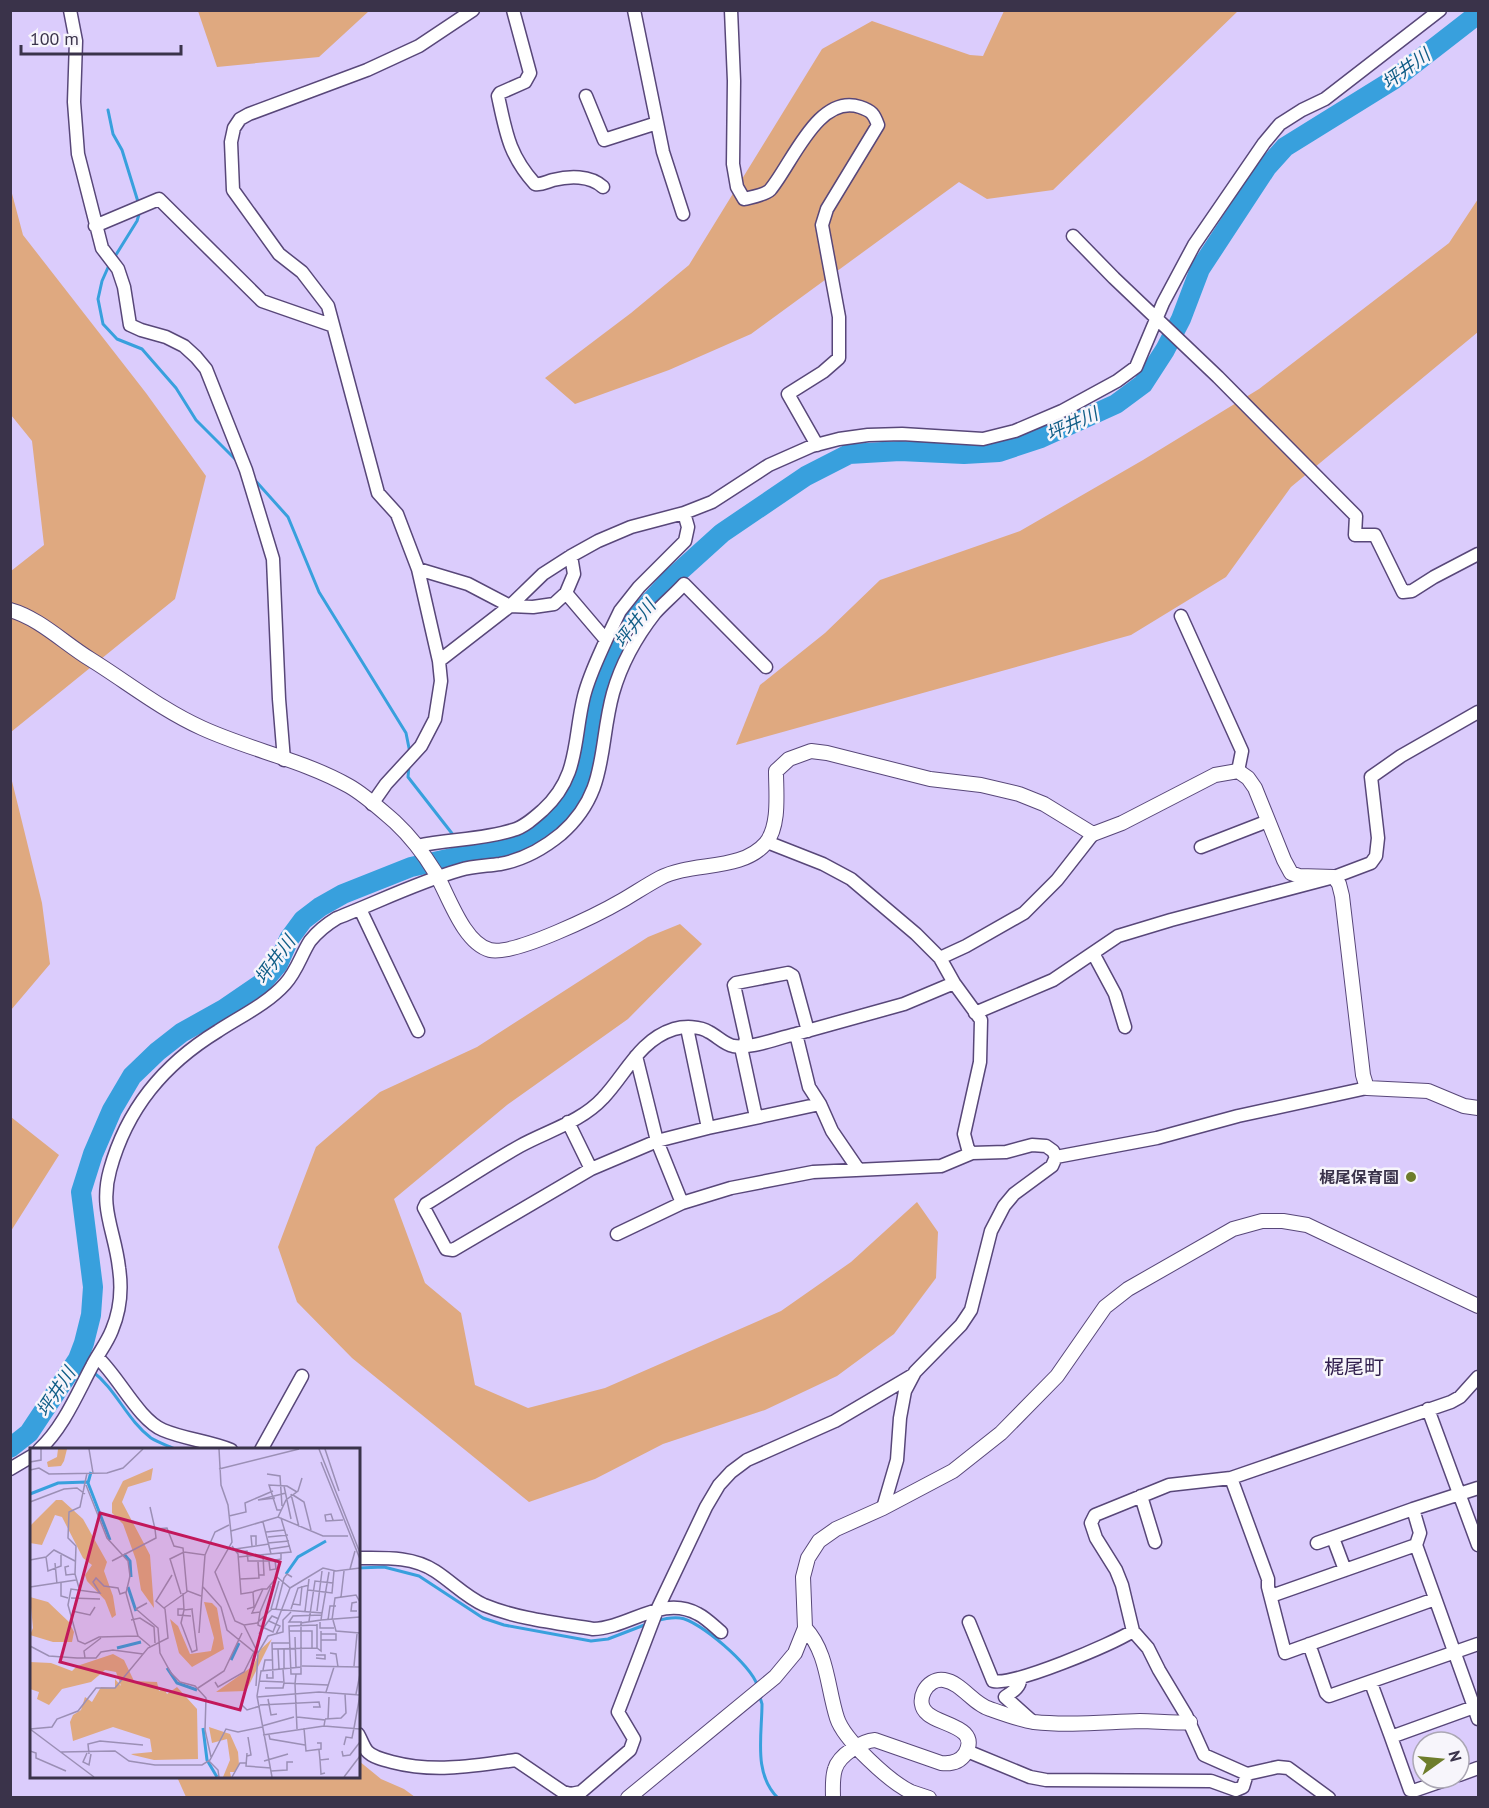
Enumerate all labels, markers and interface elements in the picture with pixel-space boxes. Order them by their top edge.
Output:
scale bar [21,18,182,56]
text: 100 m [30,27,79,50]
water label: 坪井川 [1377,42,1436,94]
water label: 坪井川 [1042,401,1103,445]
water label: 坪井川 [609,594,662,652]
water label: 坪井川 [249,929,301,988]
place label: 梶尾保育園 [1319,1167,1399,1187]
marker: 梶尾保育園 [1404,1170,1418,1184]
district label: 梶尾町 [1324,1354,1384,1380]
water label: 坪井川 [31,1361,81,1421]
inset map [30,1448,360,1778]
north arrow [1411,1730,1471,1790]
text: N [1444,1748,1467,1764]

